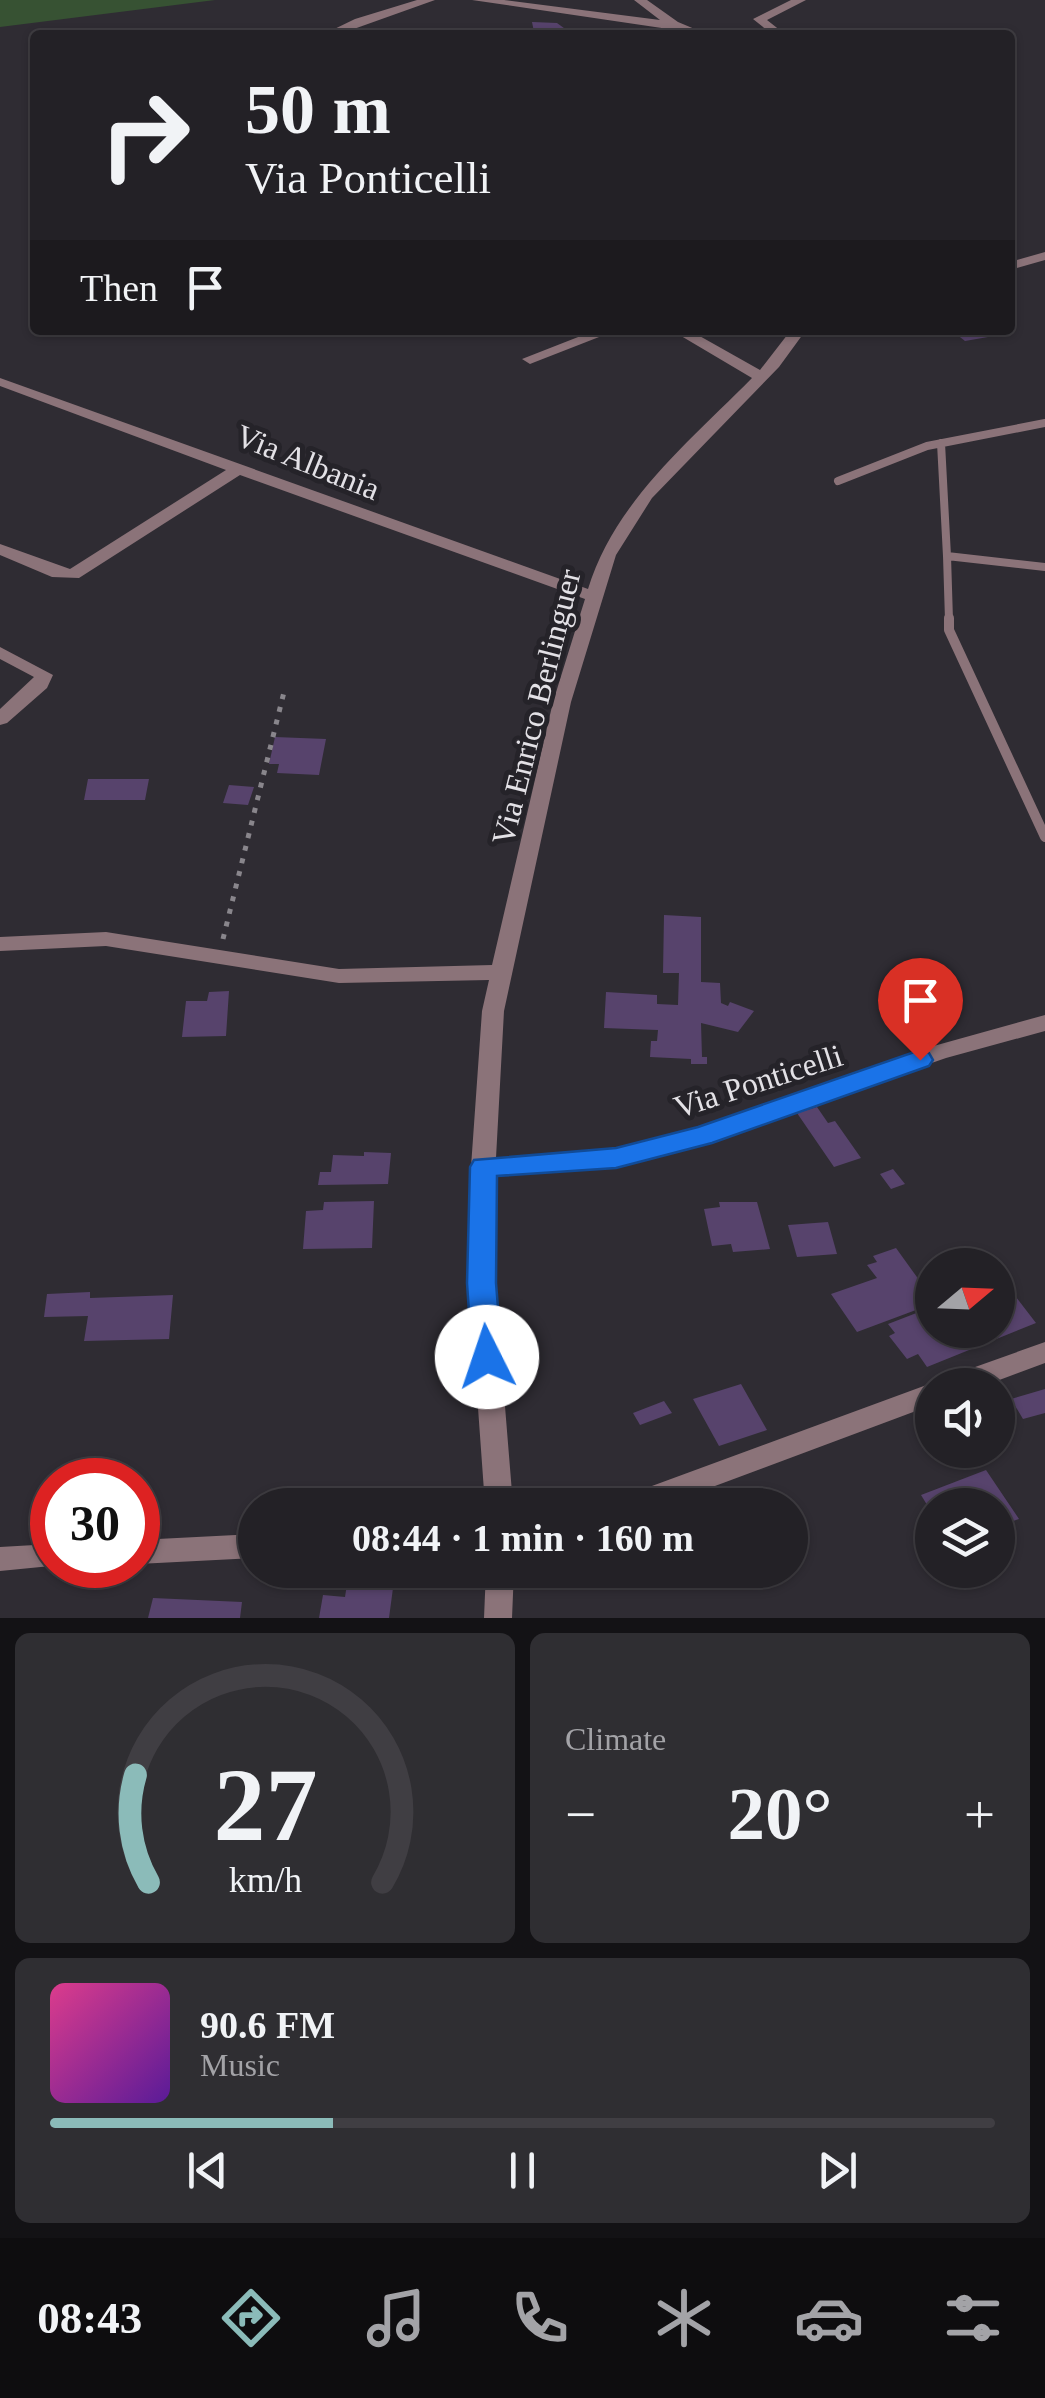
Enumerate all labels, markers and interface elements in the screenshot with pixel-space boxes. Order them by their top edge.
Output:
icon: right [80,70,210,200]
text: 50 m [245,71,391,148]
text: Via Ponticelli [245,153,491,203]
icon: arrive [178,260,233,315]
text: Then [80,267,158,309]
street label: Via Albania [231,417,385,507]
street label: Via Enrico Berlinguer [484,565,588,848]
pin [878,958,963,1061]
icon: arrive [893,973,948,1028]
street label: Via Ponticelli [669,1037,847,1125]
north arrow [915,1248,1015,1348]
map controls [915,1248,1015,1588]
position arrow [435,1305,539,1409]
button: sound [915,1368,1015,1468]
speed limit sign: 30 [30,1458,160,1588]
button: layers [915,1488,1015,1588]
text: 08:44 · 1 min · 160 m [352,1517,694,1559]
text: Climate [565,1721,666,1757]
text: 27 [213,1747,317,1862]
text: 20° [728,1772,833,1855]
text: − [565,1784,596,1845]
text: + [964,1784,995,1845]
text: km/h [228,1860,302,1900]
text: 90.6 FM [200,2004,335,2046]
text: Music [200,2047,280,2083]
icon: previous [180,2143,235,2198]
icon: pause [495,2143,550,2198]
icon: next [810,2143,865,2198]
icon: directions [216,2283,286,2353]
icon: music [361,2283,431,2353]
icon: phone [505,2283,575,2353]
icon: climate [649,2283,719,2353]
icon: car [794,2283,864,2353]
icon: filters [938,2283,1008,2353]
text: 08:43 [37,2293,142,2343]

